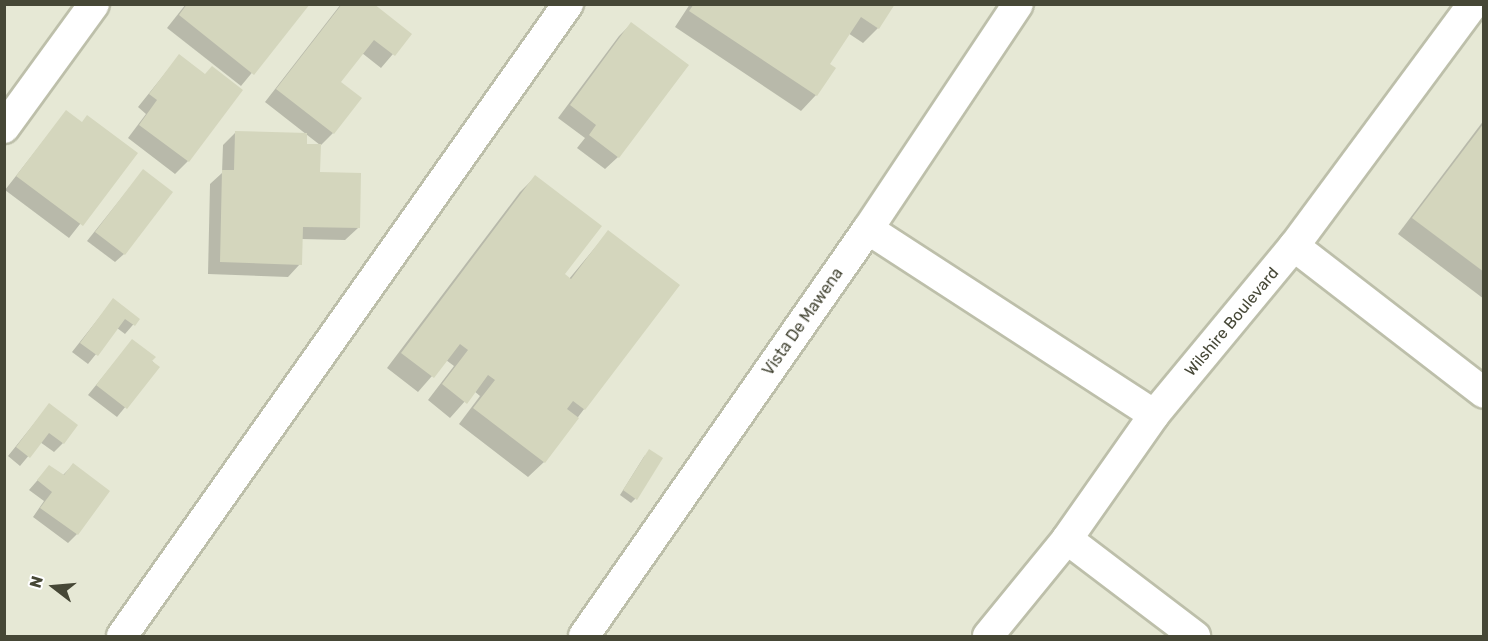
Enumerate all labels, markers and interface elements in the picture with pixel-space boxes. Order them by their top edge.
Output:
street label: Vista De Mawena [759,264,847,380]
street label: Wilshire Boulevard [1181,264,1283,380]
north arrow [24,557,84,617]
text: N [25,574,47,590]

